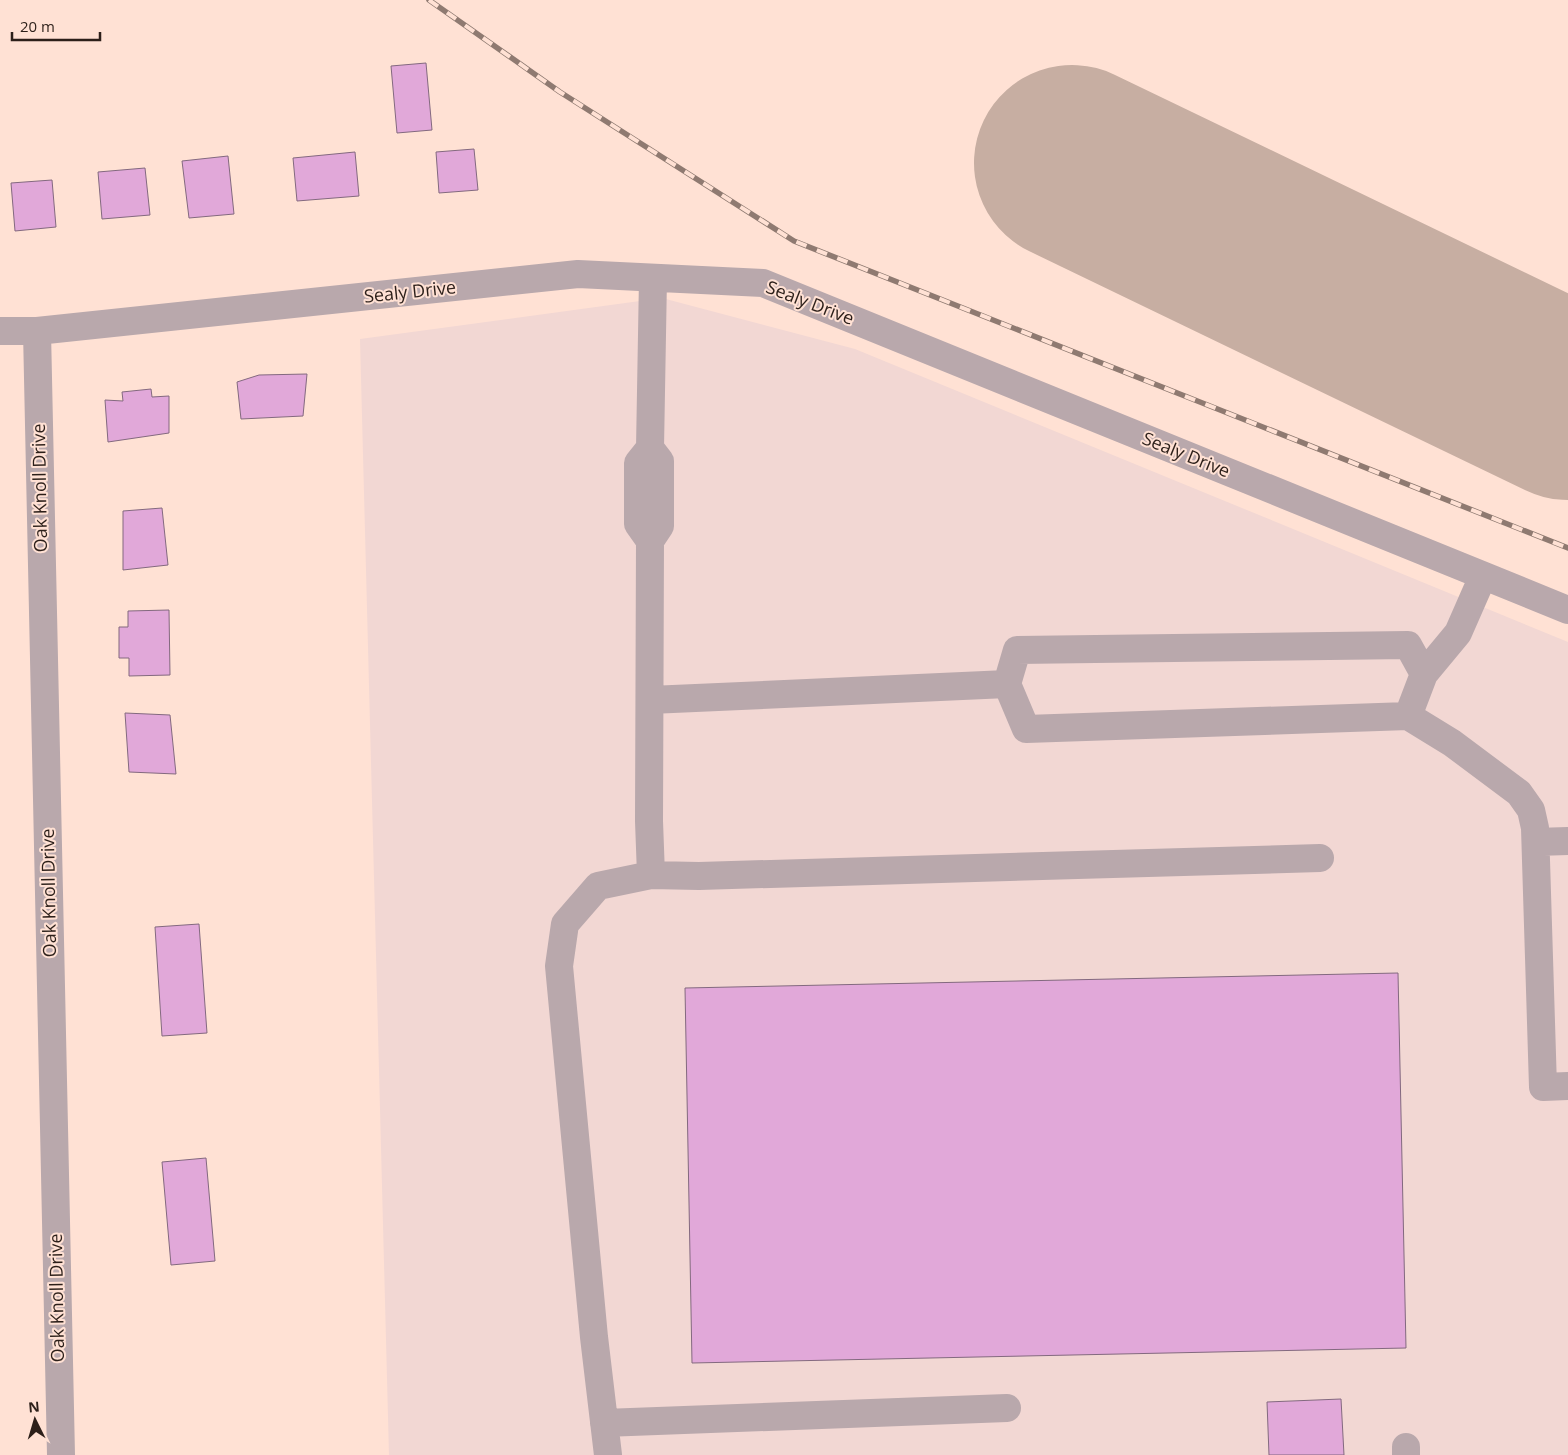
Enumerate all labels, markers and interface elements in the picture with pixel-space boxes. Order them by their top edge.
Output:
scale bar [12,10,100,42]
text: 20 m [20,16,55,36]
street label: Sealy Drive [363,274,457,308]
street label: Sealy Drive [763,274,858,330]
street label: Oak Knoll Drive [26,423,52,553]
street label: Sealy Drive [1139,426,1234,482]
street label: Oak Knoll Drive [35,828,61,958]
street label: Oak Knoll Drive [43,1233,69,1363]
north arrow [10,1395,60,1445]
text: N [27,1397,40,1417]

